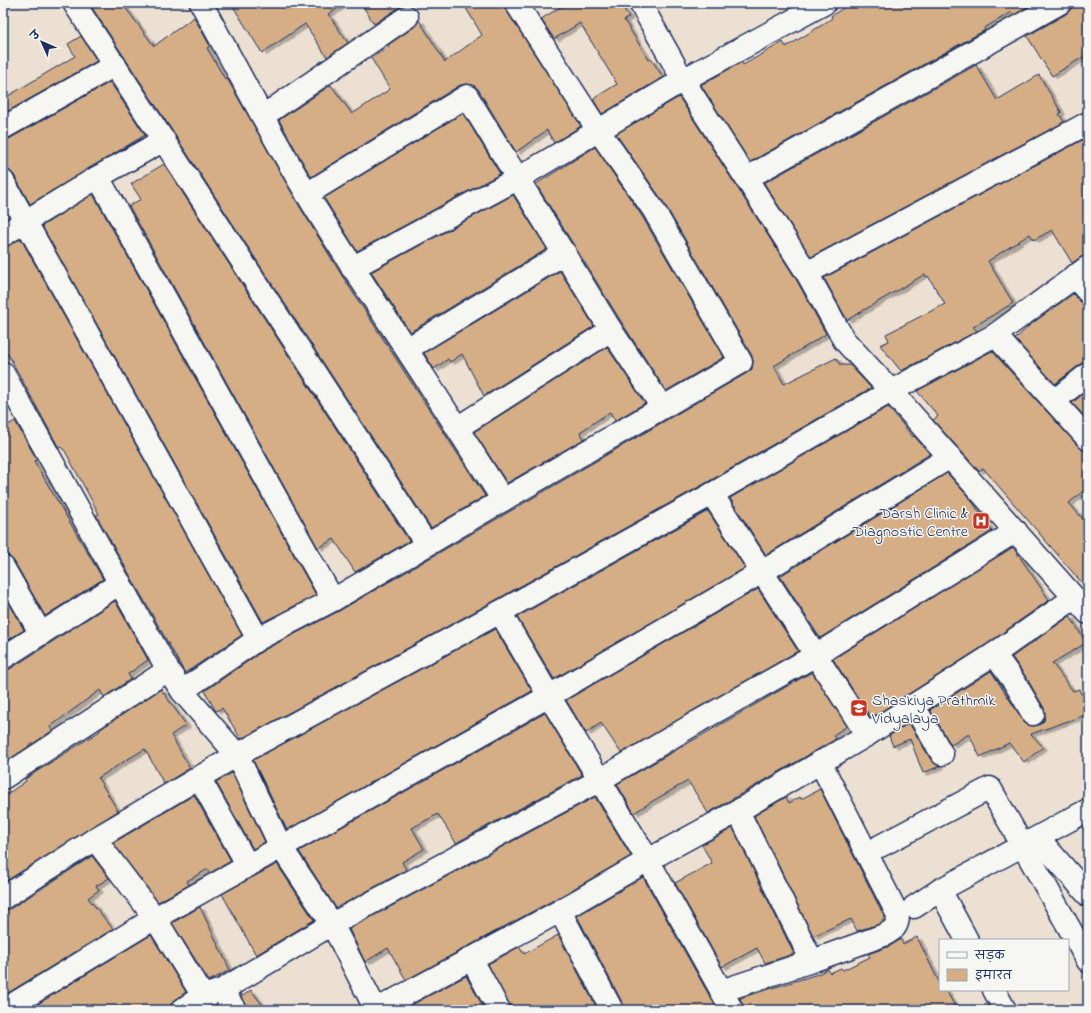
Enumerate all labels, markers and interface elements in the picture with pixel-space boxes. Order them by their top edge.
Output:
north arrow [22,22,62,62]
text: उ [27,26,45,45]
place label: Darsh Clinic & Diagnostic Centre [851,502,969,544]
hospital icon: Darsh Clinic & Diagnostic Centre [971,511,991,531]
place label: Shaskiya Prathmik Vidyalaya [871,689,996,731]
school or university icon: Shaskiya Prathmik Vidyalaya [849,698,869,718]
legend [939,939,1069,991]
text: सड़क [974,947,1006,965]
text: इमारत [975,967,1013,985]

